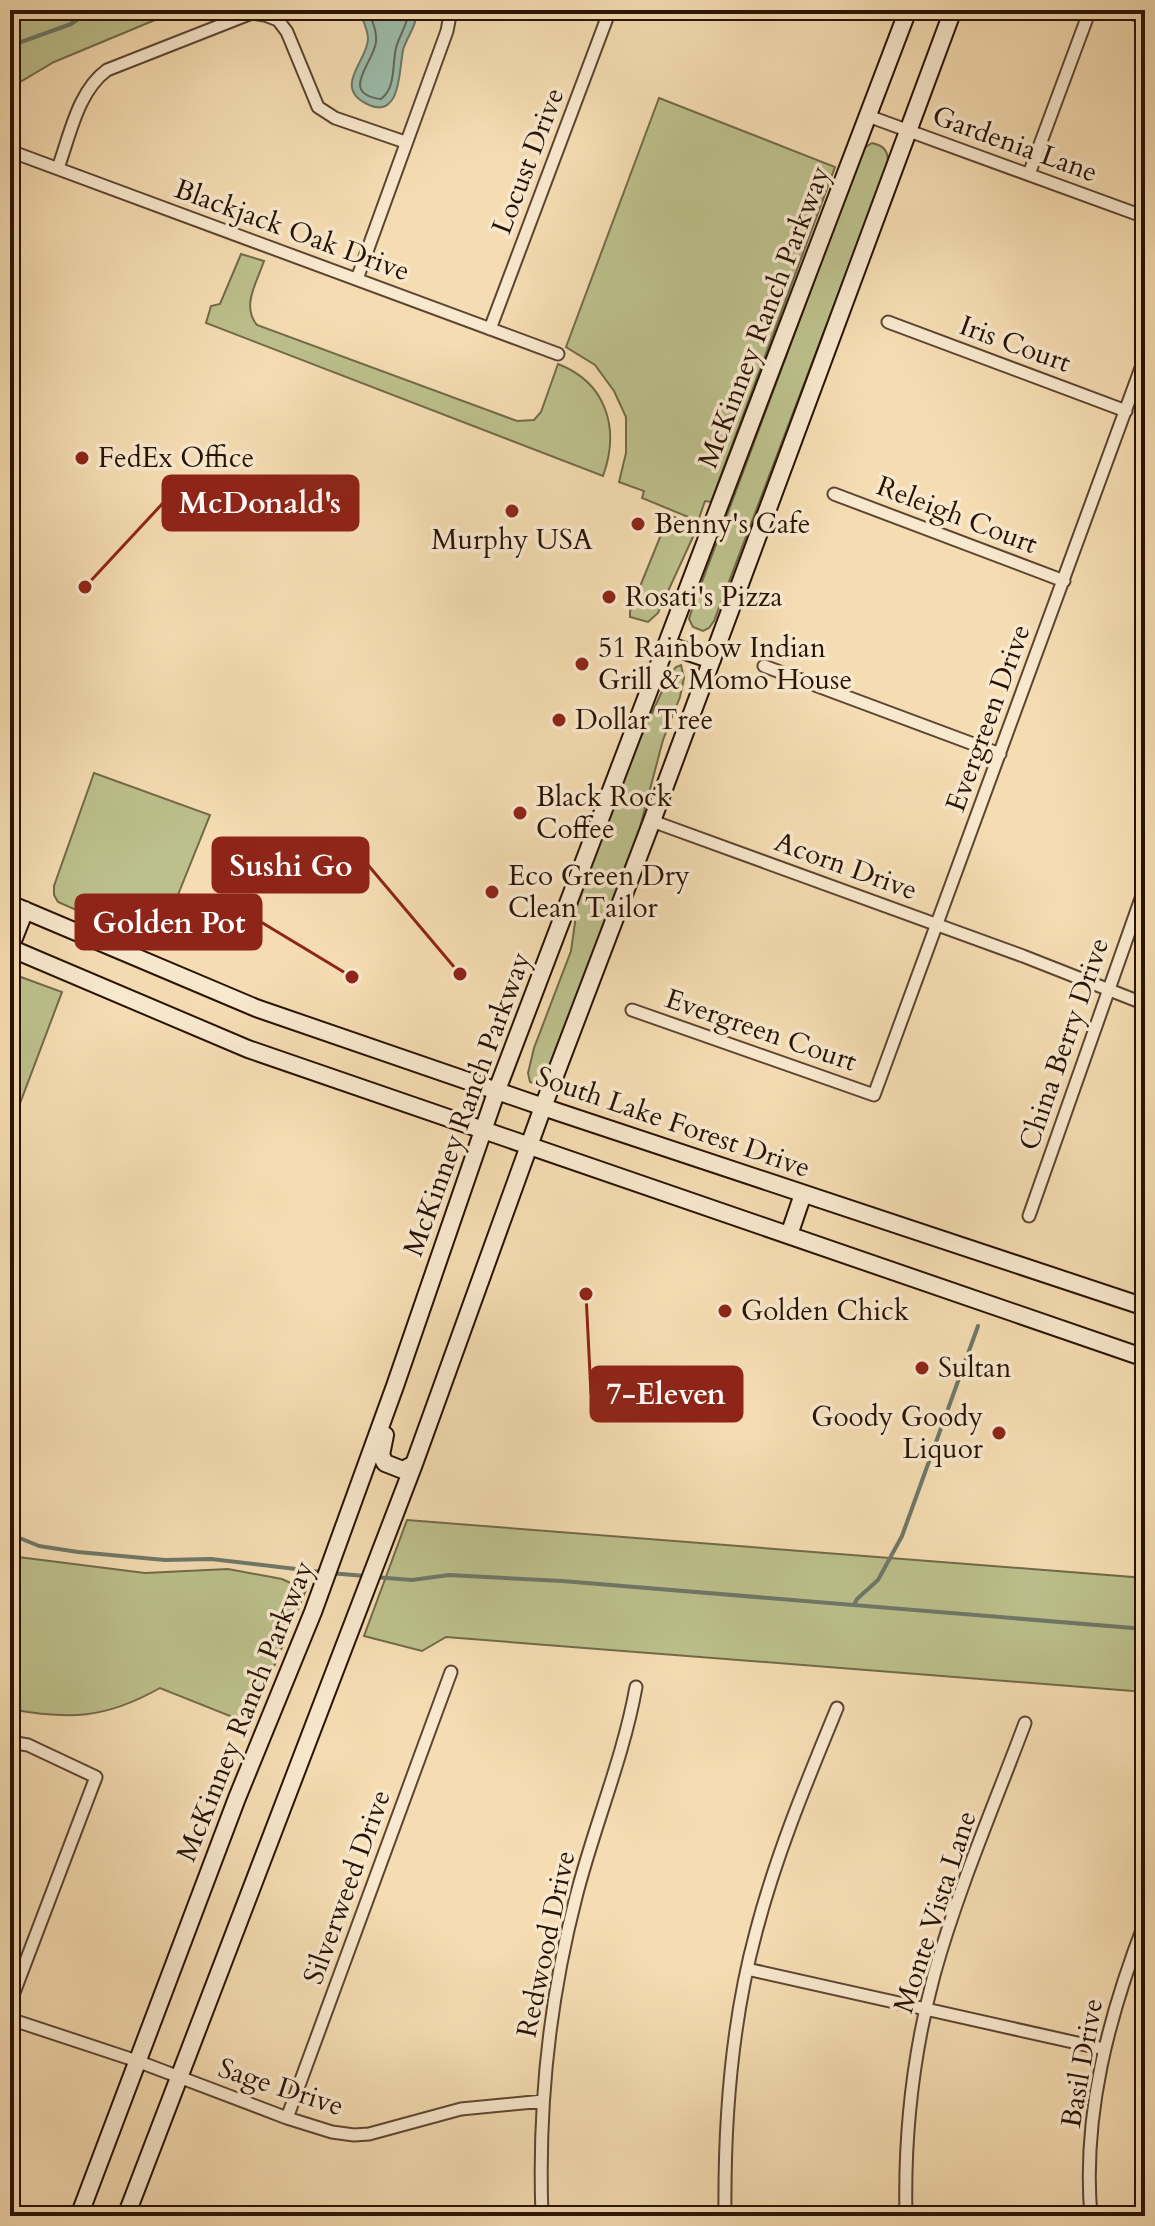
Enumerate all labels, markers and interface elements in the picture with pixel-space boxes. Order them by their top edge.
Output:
street label: Locust Drive [483,82,573,240]
street label: Gardenia Lane [927,97,1103,191]
street label: McKinney Ranch Parkway [689,160,839,474]
street label: Blackjack Oak Drive [169,170,415,290]
street label: Iris Court [954,306,1076,382]
place label: FedEx Office [98,439,254,477]
marker: FedEx Office [73,449,91,467]
street label: Releigh Court [871,467,1043,563]
callout: McDonald's [163,476,358,530]
text: McDonald's [179,483,341,524]
marker: Murphy USA [503,502,521,520]
place label: Benny's Cafe [654,505,810,543]
marker: Benny's Cafe [629,515,647,533]
place label: Murphy USA [431,521,593,559]
place label: Rosati's Pizza [625,578,783,616]
marker: Rosati's Pizza [600,588,618,606]
street label: Evergreen Drive [936,619,1040,817]
place label: 51 Rainbow Indian Grill & Momo House [598,629,852,699]
marker: 51 Rainbow Indian Grill & Momo House [573,655,591,673]
place label: Dollar Tree [575,701,713,739]
marker: Dollar Tree [550,711,568,729]
place label: Black Rock Coffee [536,778,672,848]
marker: Black Rock Coffee [511,804,529,822]
street label: Acorn Drive [769,823,923,909]
callout: Sushi Go [213,838,368,892]
text: Sushi Go [230,846,352,887]
place label: Eco Green Dry Clean Tailor [508,857,690,927]
marker: Eco Green Dry Clean Tailor [483,883,501,901]
callout: Golden Pot [76,895,261,949]
text: Golden Pot [92,903,246,944]
street label: China Berry Drive [1010,933,1118,1155]
street label: McKinney Ranch Parkway [394,947,540,1261]
street label: Evergreen Court [660,979,862,1081]
street label: South Lake Forest Drive [531,1057,815,1187]
place label: Golden Chick [741,1292,909,1330]
marker: Golden Chick [716,1302,734,1320]
place label: Sultan [938,1349,1011,1387]
marker: Sultan [913,1359,931,1377]
callout: 7-Eleven [591,1367,742,1421]
text: 7-Eleven [606,1374,726,1415]
place label: Goody Goody Liquor [811,1398,984,1468]
marker: Goody Goody Liquor [990,1424,1008,1442]
street label: McKinney Ranch Parkway [167,1555,323,1867]
street label: Silverweed Drive [294,1785,400,1989]
street label: Monte Vista Lane [884,1806,986,2018]
street label: Redwood Drive [508,1847,584,2041]
street label: Basil Drive [1052,1995,1112,2131]
street label: Sage Drive [213,2049,349,2125]

